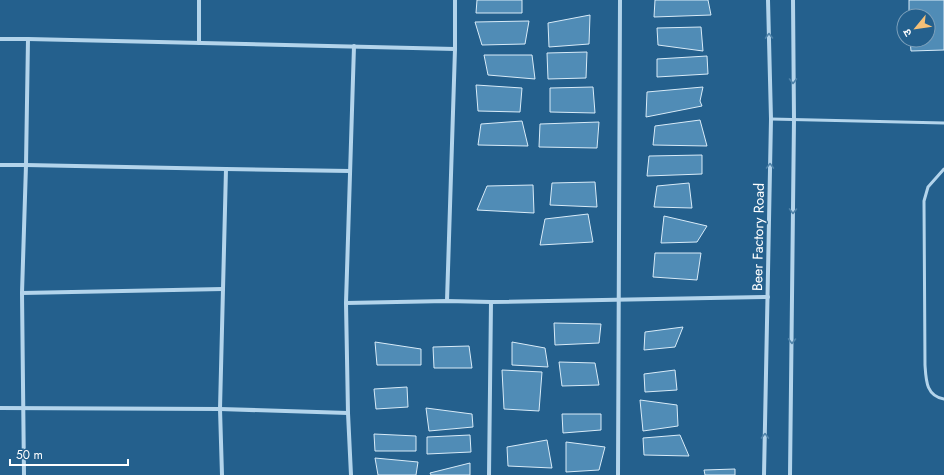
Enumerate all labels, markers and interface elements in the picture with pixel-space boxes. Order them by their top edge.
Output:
north arrow [896,8,936,48]
text: उ [898,26,916,40]
one-way arrow [765,33,773,39]
one-way arrow [789,78,797,84]
one-way arrow [766,163,774,169]
street label: Beer Factory Road [747,183,769,291]
one-way arrow [789,208,797,214]
one-way arrow [787,338,796,344]
one-way arrow [761,433,769,439]
scale bar [10,441,128,467]
text: 50 m [16,446,43,464]

